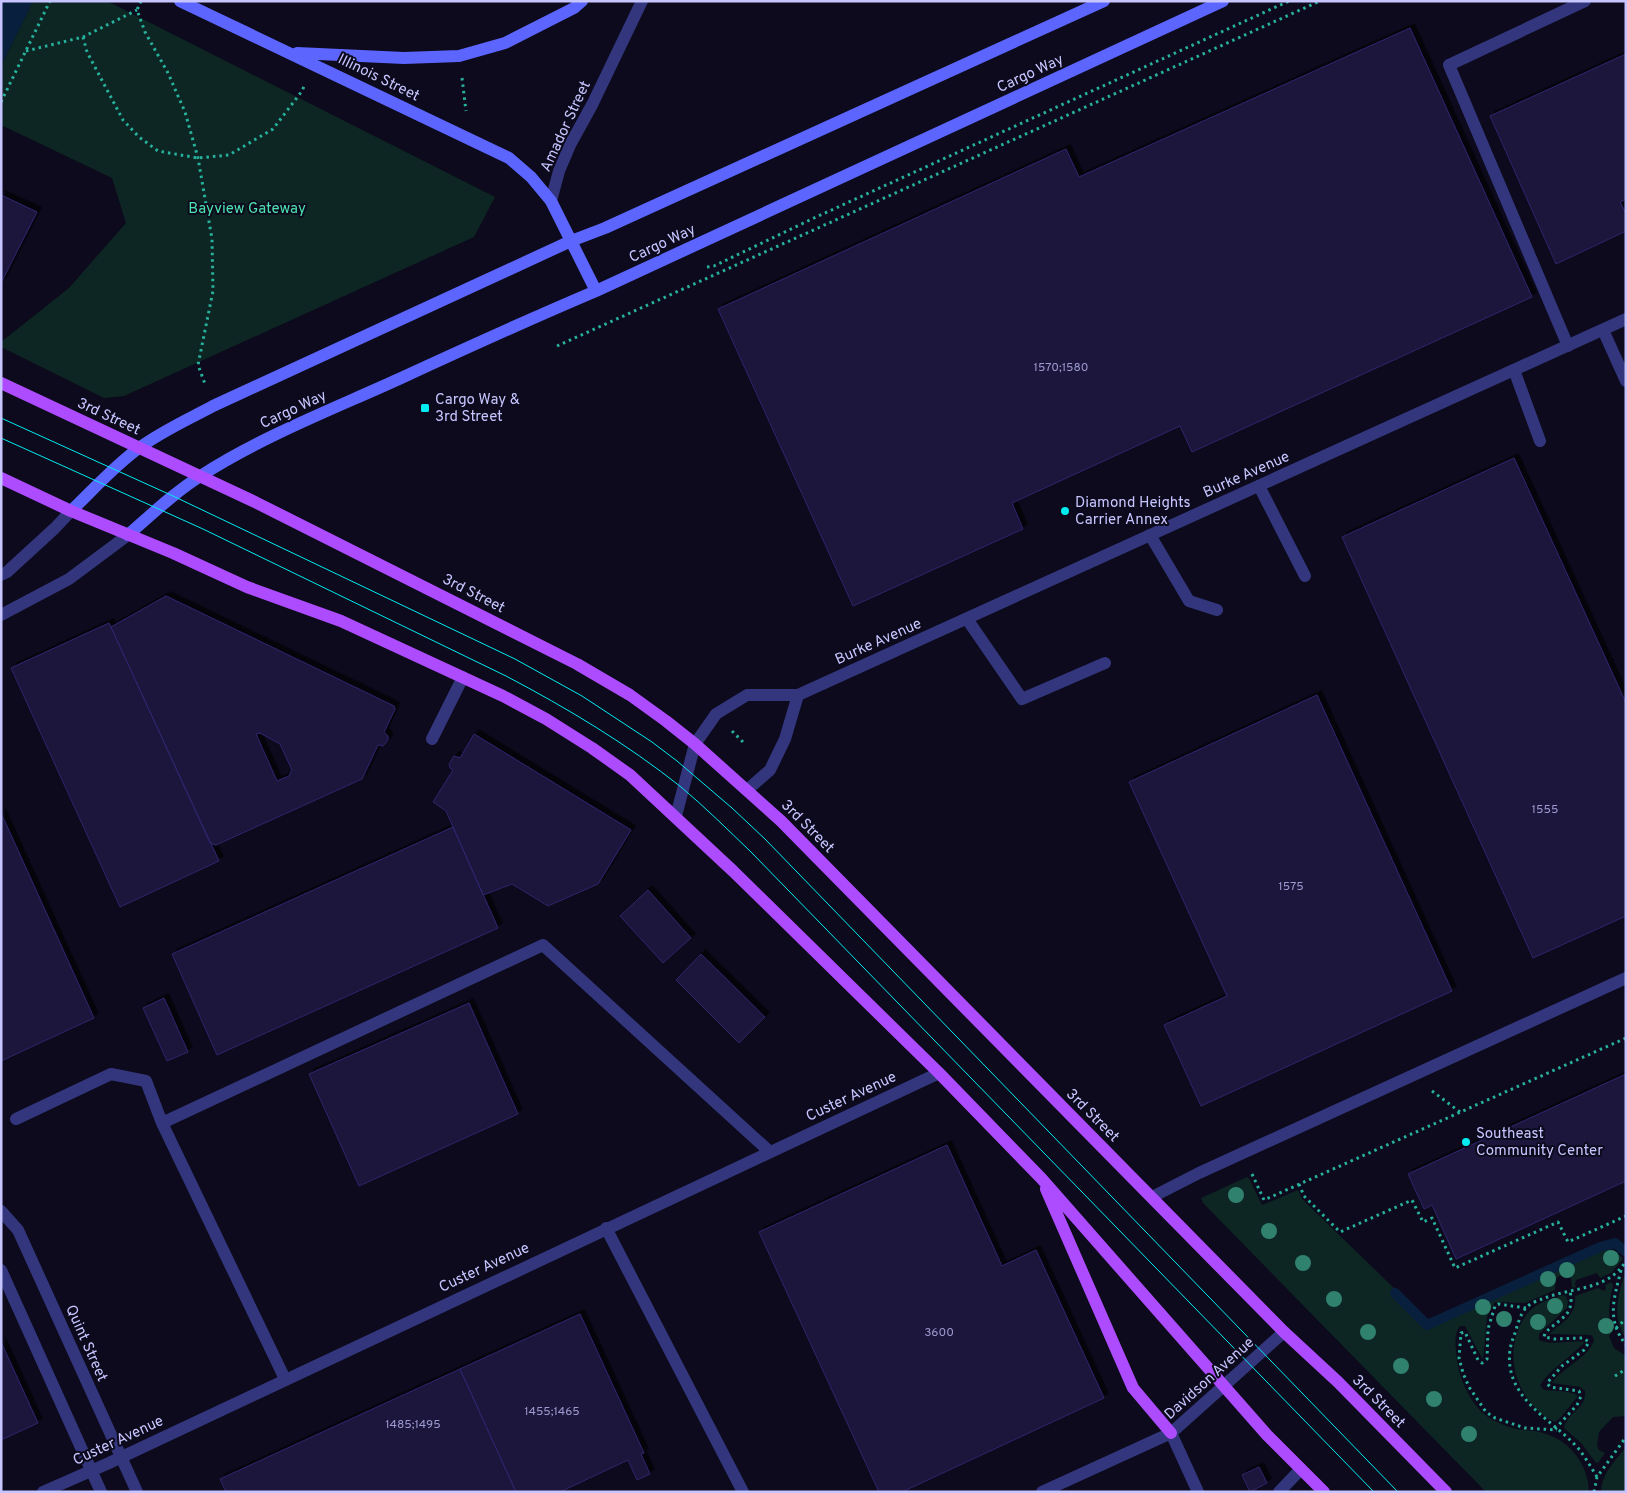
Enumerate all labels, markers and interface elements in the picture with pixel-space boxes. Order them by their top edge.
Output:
street label: Illinois Street [334,50,422,106]
street label: Cargo Way [994,51,1067,98]
street label: Amador Street [537,78,596,175]
park label: Bayview Gateway [188,200,306,219]
street label: Cargo Way [626,221,699,268]
house number: 1570;1580 [1034,360,1088,376]
street label: Cargo Way [257,387,330,434]
place label: Cargo Way & 3rd Street [435,391,520,427]
street label: 3rd Street [74,394,143,440]
marker: Cargo Way & 3rd Street [419,402,431,414]
street label: Burke Avenue [1200,448,1293,503]
place label: Diamond Heights Carrier Annex [1075,494,1191,530]
marker: Diamond Heights Carrier Annex [1059,505,1071,517]
street label: 3rd Street [439,570,508,618]
street label: Burke Avenue [832,615,925,670]
street label: 3rd Street [776,796,838,858]
house number: 1555 [1532,802,1558,818]
house number: 1575 [1278,879,1304,895]
street label: Custer Avenue [803,1068,900,1127]
street label: 3rd Street [1061,1085,1123,1147]
place label: Southeast Community Center [1476,1125,1603,1161]
marker: Southeast Community Center [1460,1136,1472,1148]
street label: Custer Avenue [436,1239,533,1298]
street label: Quint Street [60,1302,111,1385]
house number: 3600 [924,1325,954,1341]
street label: Davidson Avenue [1161,1334,1259,1424]
street label: 3rd Street [1347,1371,1409,1433]
house number: 1455;1465 [524,1404,580,1420]
street label: Custer Avenue [70,1412,167,1471]
house number: 1485;1495 [385,1417,441,1433]

